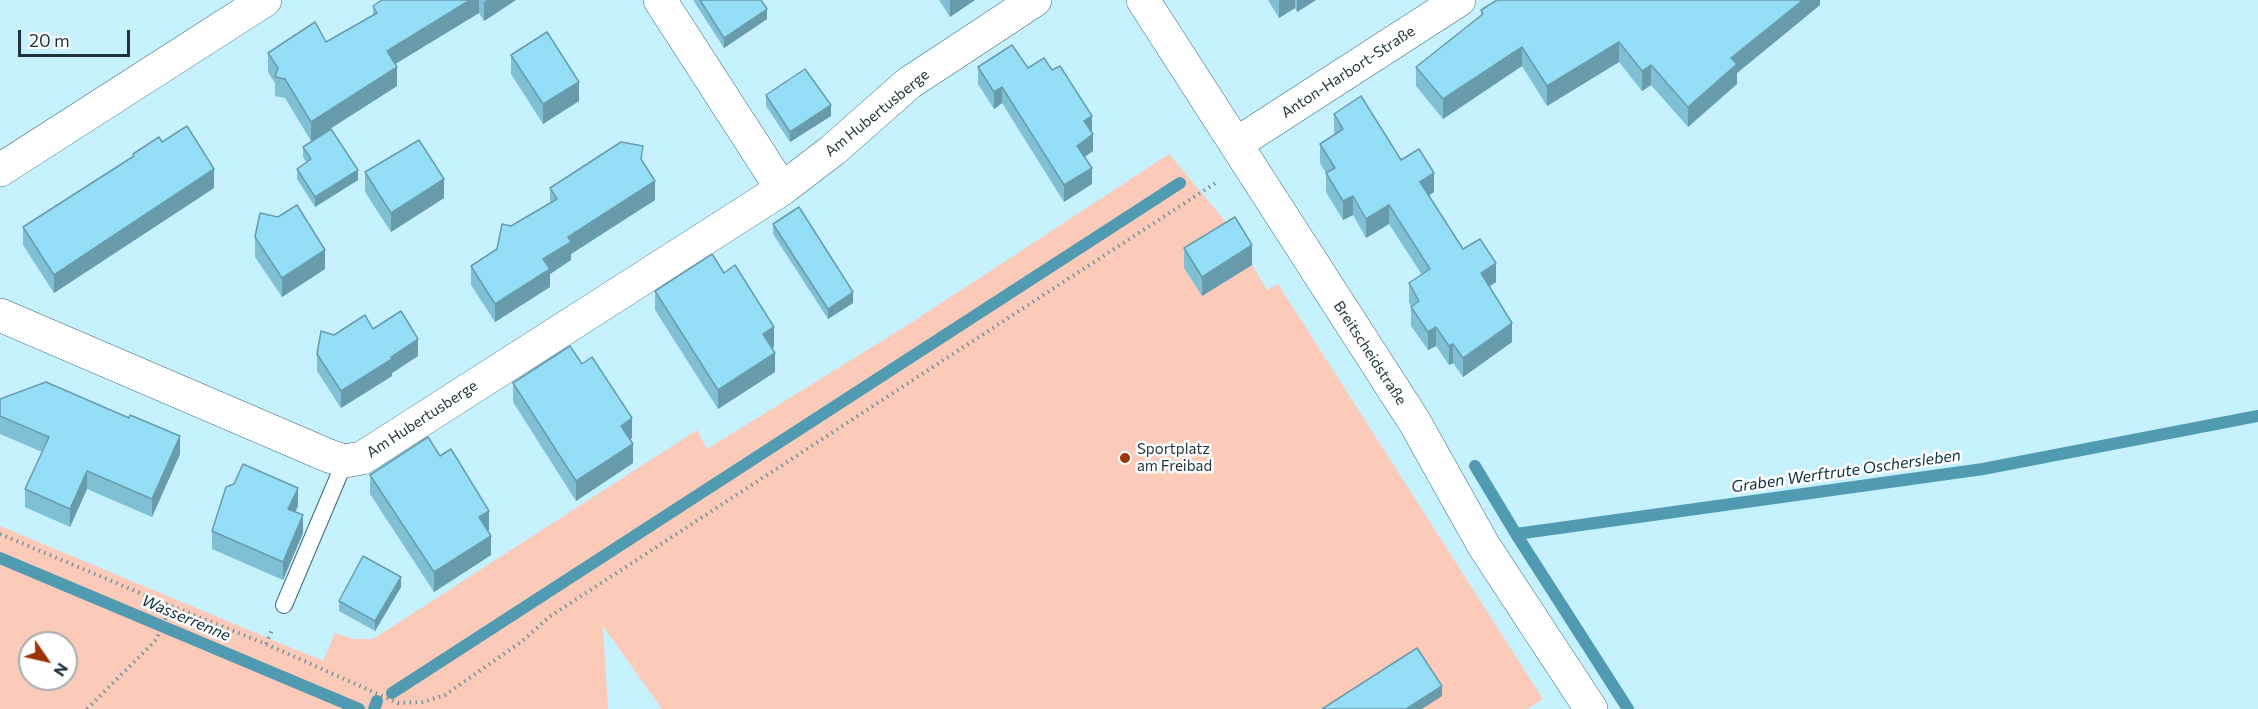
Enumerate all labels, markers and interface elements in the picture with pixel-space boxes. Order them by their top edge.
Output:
scale bar [21,18,134,56]
street label: Anton-Harbort-Straße [1278,22,1418,122]
text: 20 m [29,29,70,51]
street label: Am Hubertusberge [821,65,933,161]
street label: Breitscheidstraße [1330,298,1410,408]
street label: Am Hubertusberge [363,376,481,462]
place label: Sportplatz am Freibad [1137,440,1212,475]
water label: Graben Werftrute Oschersleben [1730,445,1962,497]
marker: Sportplatz am Freibad [1118,451,1132,465]
water label: Wasserrenne [139,591,233,645]
north arrow [18,631,78,691]
text: N [50,660,73,681]

